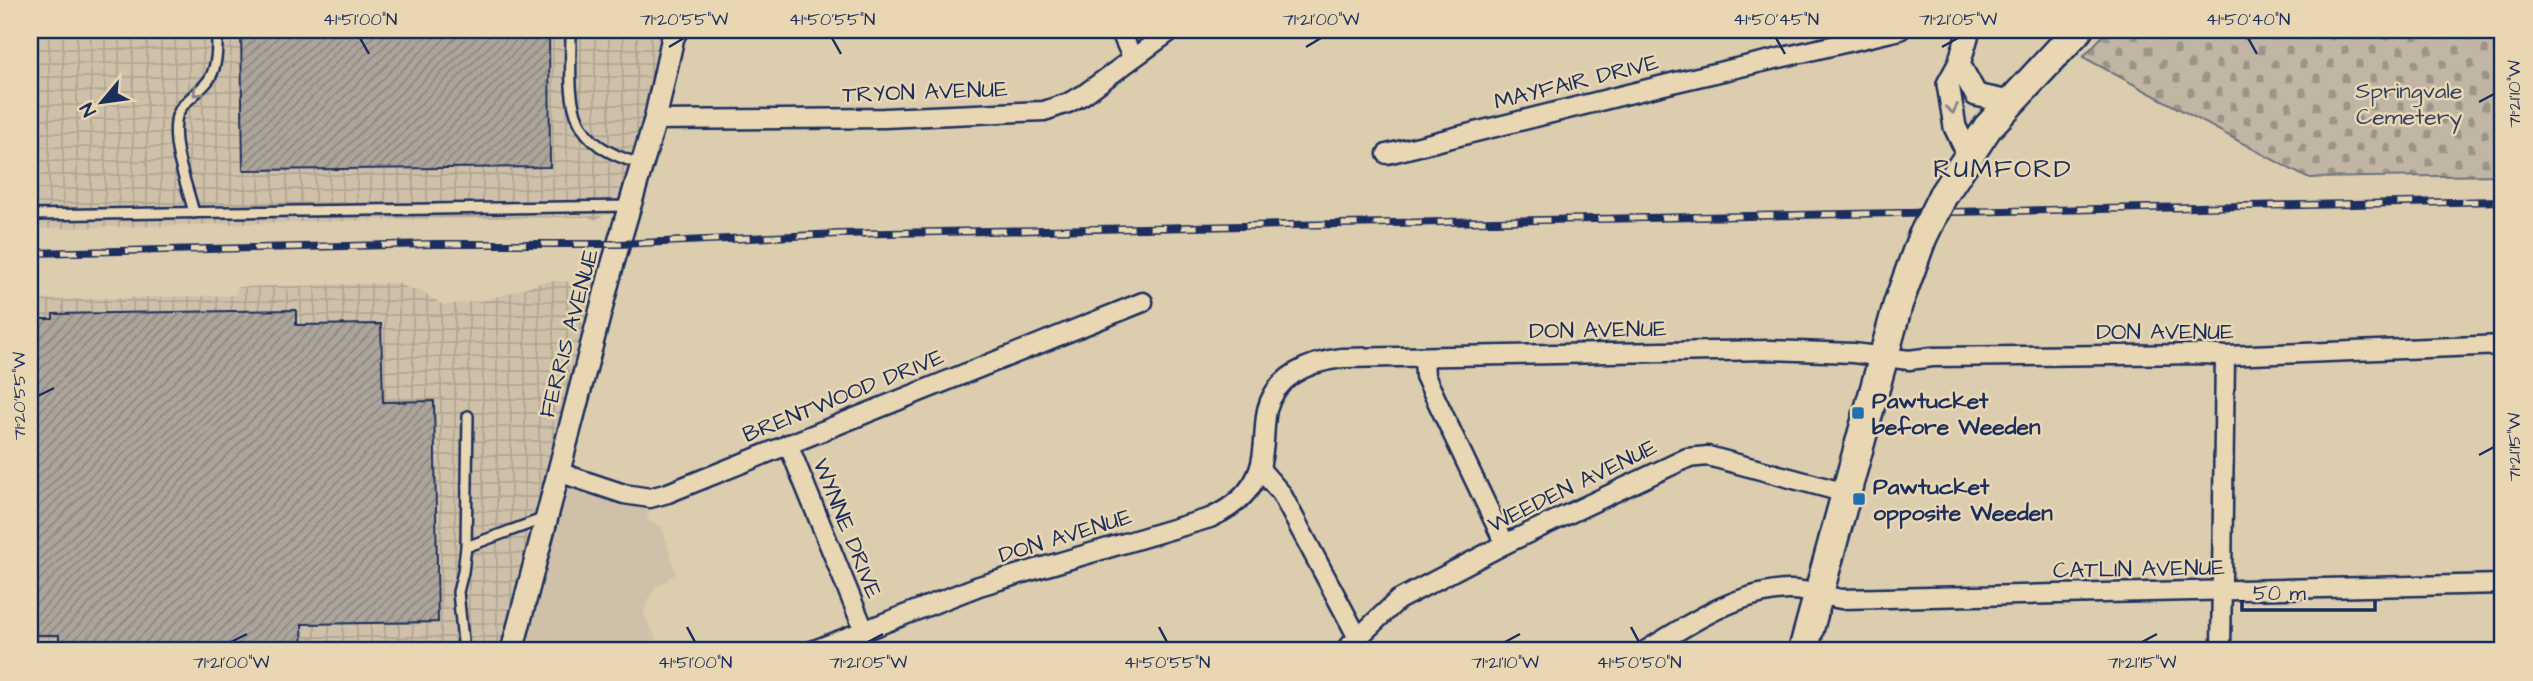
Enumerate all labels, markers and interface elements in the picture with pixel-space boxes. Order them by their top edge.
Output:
text: 41°51'00"N [323,7,397,32]
text: 71°20'55"W [640,7,728,32]
text: 41°50'55"N [789,7,875,32]
text: 71°21'00"W [1283,7,1359,32]
text: 41°50'45"N [1733,7,1819,32]
text: 71°21'05"W [1919,7,1997,32]
text: 41°50'40"N [2206,7,2290,32]
street label: MAYFAIR DRIVE [1491,46,1662,118]
text: 71°21'10"W [2502,60,2527,128]
north arrow [66,66,136,136]
street label: TRYON AVENUE [842,73,1009,111]
park label: Springvale Cemetery [2356,75,2462,134]
one-way arrow [193,84,205,96]
text: N [74,98,103,121]
one-way arrow [1944,103,1959,115]
district label: RUMFORD [1933,151,2073,187]
street label: FERRIS AVENUE [531,245,607,421]
street label: DON AVENUE [1529,313,1668,347]
street label: DON AVENUE [2096,316,2234,348]
street label: BRENTWOOD DRIVE [738,341,949,451]
text: 71°20'55"W [7,352,32,440]
place label: Pawtucket before Weeden [1872,385,2041,443]
marker: Pawtucket before Weeden [1850,405,1866,421]
text: 71°21'15"W [2502,412,2527,482]
street label: WEEDEN AVENUE [1482,431,1663,541]
street label: WYNNE DRIVE [804,454,890,604]
place label: Pawtucket opposite Weeden [1873,471,2053,529]
marker: Pawtucket opposite Weeden [1851,491,1867,507]
street label: DON AVENUE [995,500,1136,571]
street label: CATLIN AVENUE [2053,551,2226,586]
scale bar [2242,569,2376,613]
text: 50 m [2253,579,2307,608]
text: 71°21'00"W [193,650,269,675]
text: 41°51'00"N [658,650,732,675]
text: 71°21'05"W [829,650,907,675]
text: 41°50'55"N [1124,650,1210,675]
text: 71°21'10"W [1471,650,1539,675]
text: 41°50'50"N [1596,650,1682,675]
text: 71°21'15"W [2107,650,2177,675]

